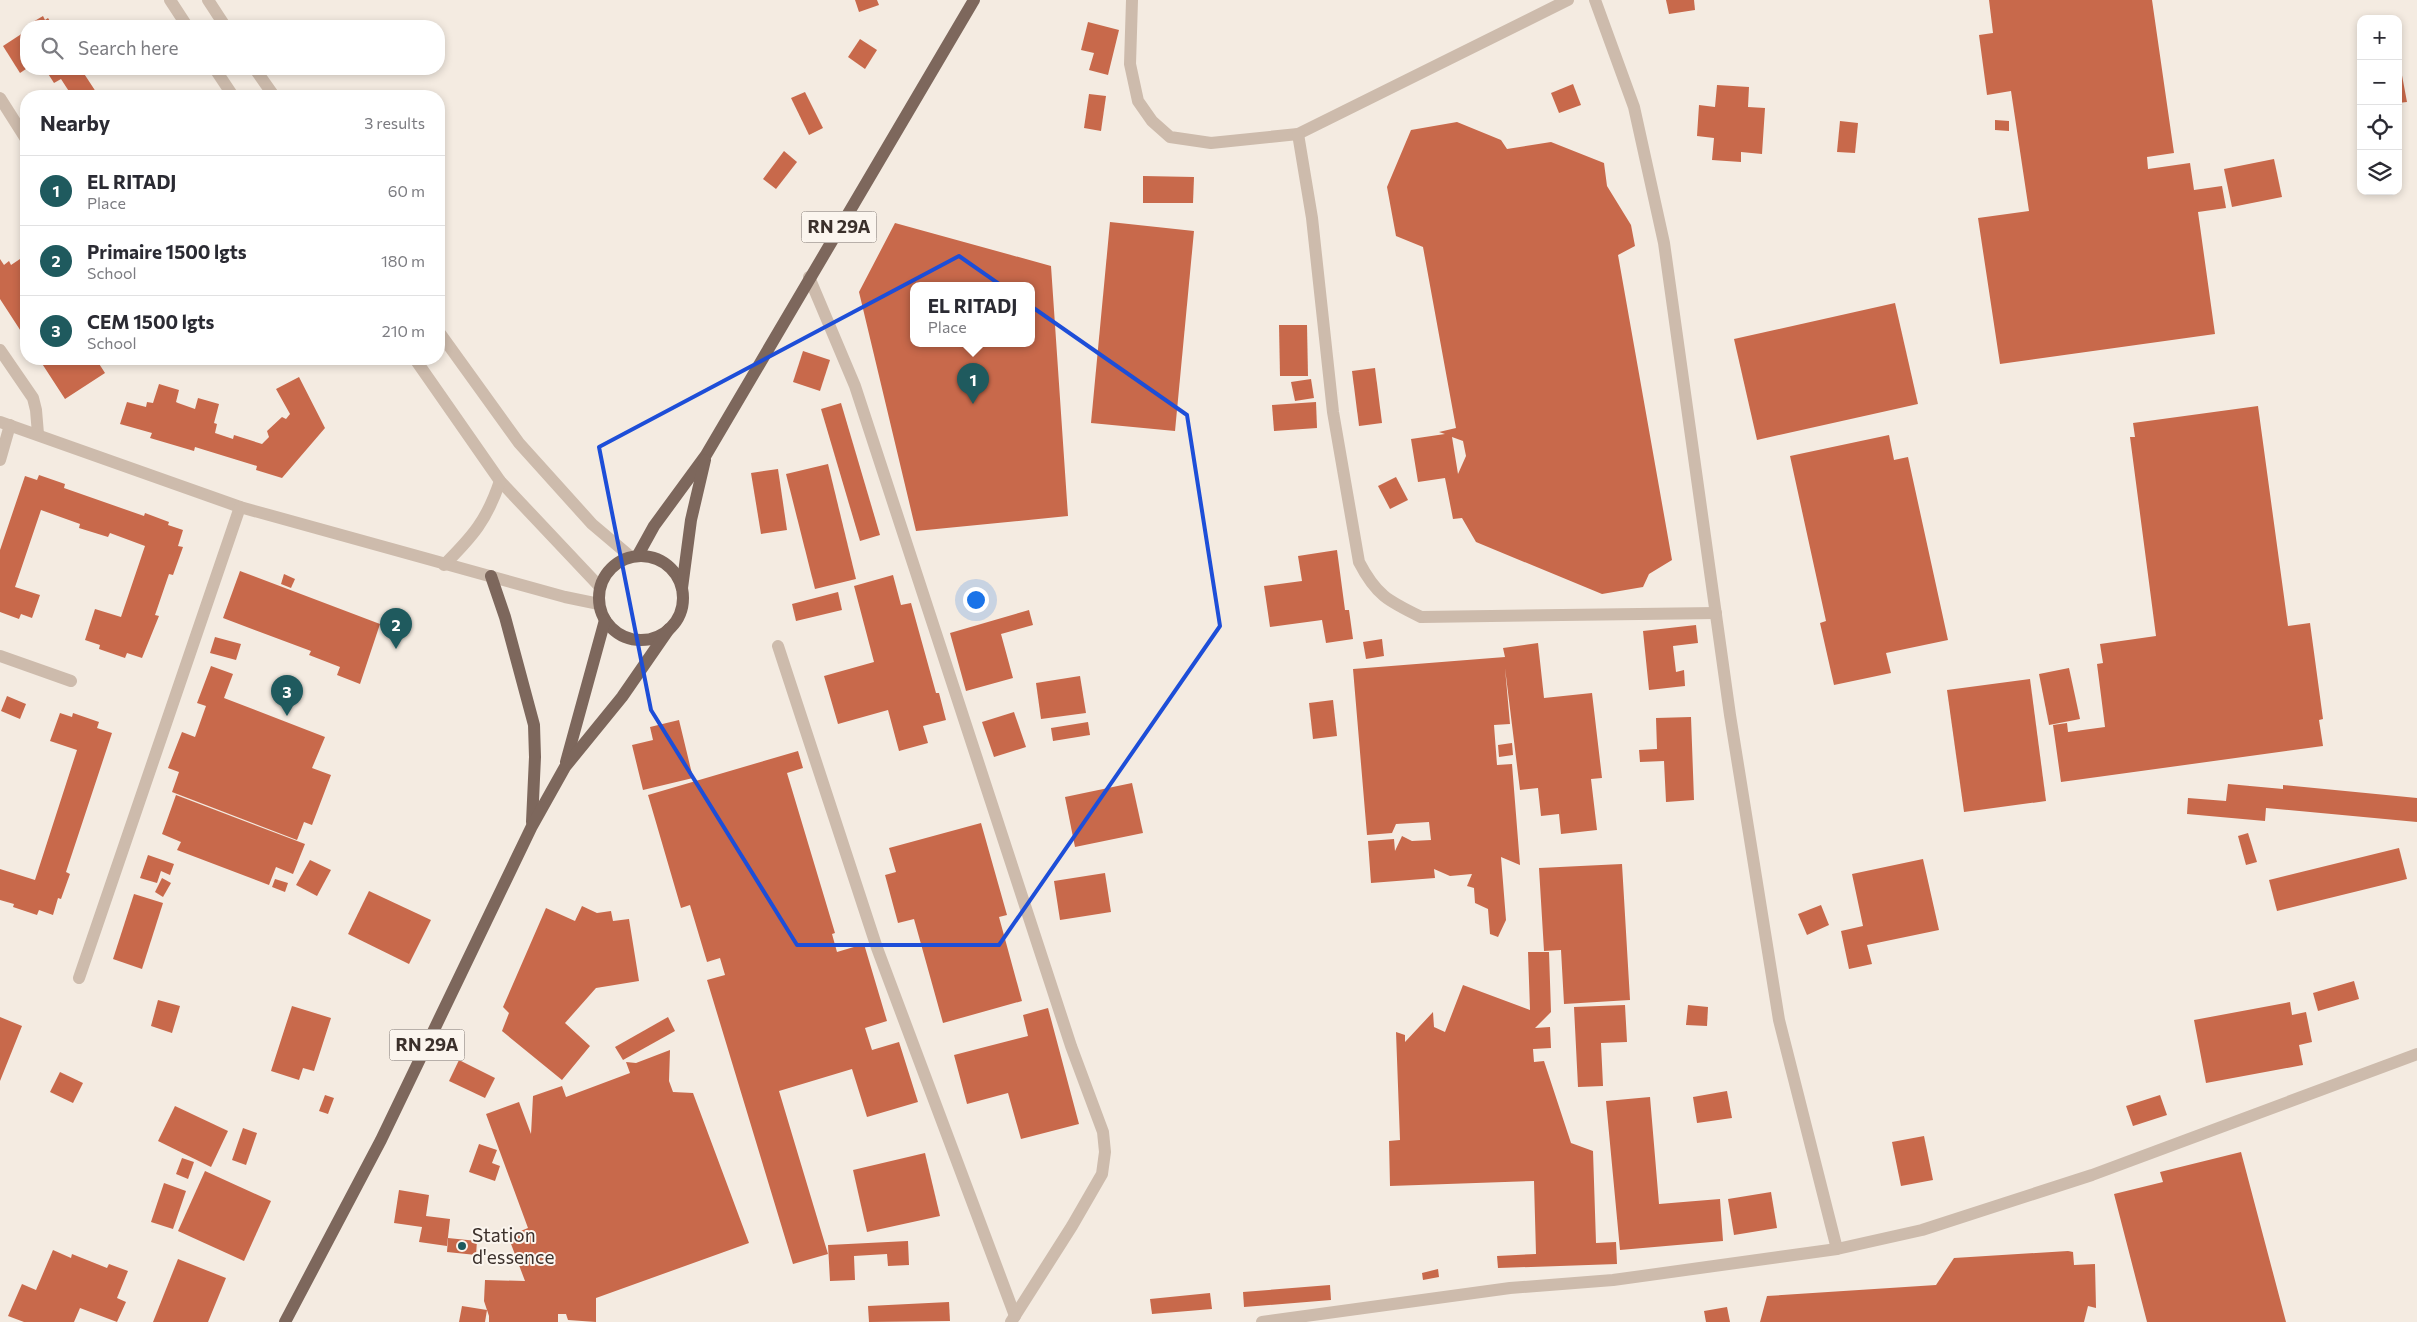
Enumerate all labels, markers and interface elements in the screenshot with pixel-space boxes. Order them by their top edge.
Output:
map controls [2357,15,2402,195]
button: + [2357,15,2402,60]
search box [20,20,445,75]
icon: search [38,34,66,62]
text: Search here [78,36,178,59]
button: − [2357,60,2402,105]
button: locate [2357,105,2402,150]
text: Nearby [40,110,110,135]
text: 3 results [364,113,425,132]
button: layers [2357,150,2402,195]
text: EL RITADJ [87,170,176,193]
text: 1 [52,181,60,200]
text: 60 m [388,181,425,200]
text: Place [87,193,126,212]
road number: RN 29A [802,212,876,242]
text: Primaire 1500 lgts [87,240,247,263]
text: 2 [51,251,61,270]
text: 180 m [381,251,425,270]
text: School [87,263,137,282]
popup [910,282,1035,347]
text: EL RITADJ [928,294,1017,317]
text: CEM 1500 lgts [87,310,214,333]
text: Place [928,317,967,336]
text: 3 [51,321,61,340]
text: 210 m [382,321,425,340]
text: School [87,333,137,352]
pin: 1 [957,363,989,404]
your location [963,587,989,613]
pin: 2 [380,608,412,649]
pin: 3 [271,675,303,716]
road number: RN 29A [390,1030,464,1060]
place label: Station d'essence [472,1223,554,1268]
marker: Station d'essence [456,1240,468,1252]

